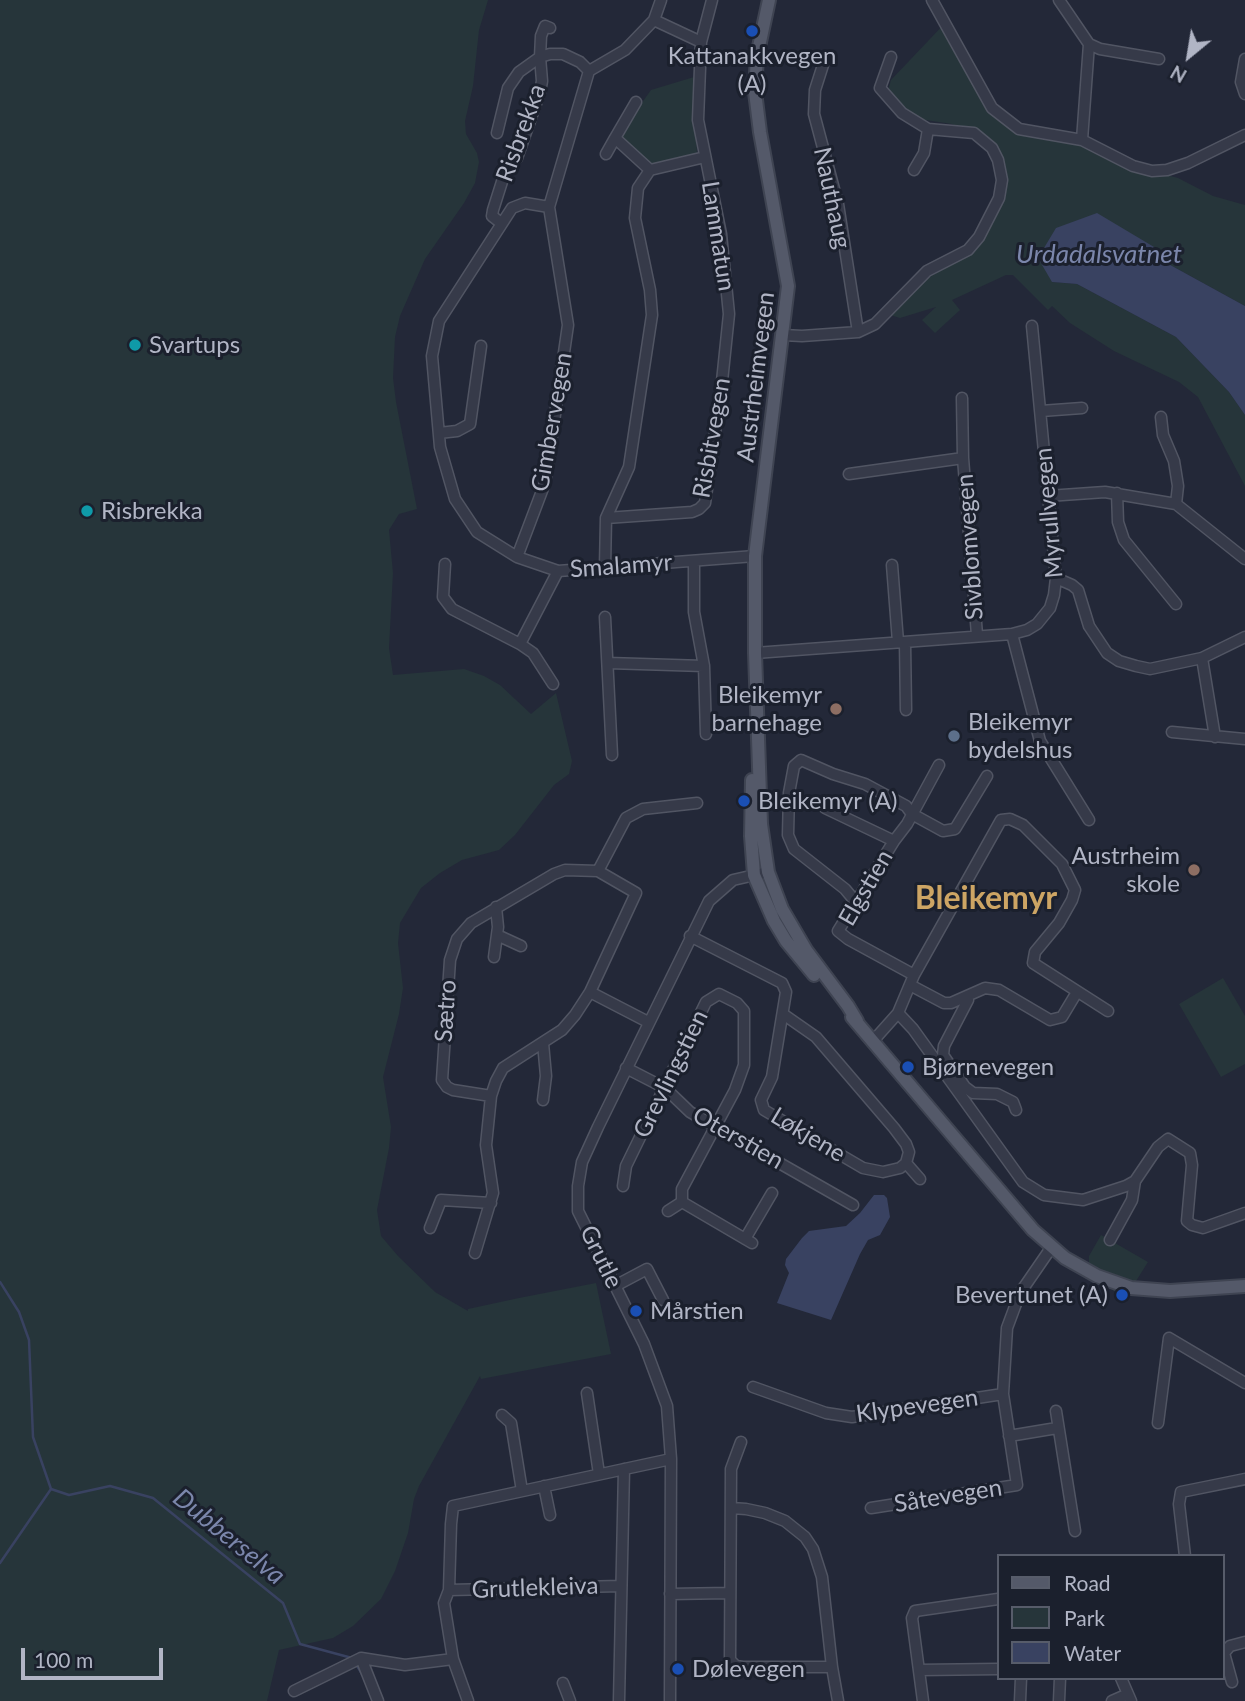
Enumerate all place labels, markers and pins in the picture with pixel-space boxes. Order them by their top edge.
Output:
marker: Kattanakkvegen (A) [744,23,760,39]
place label: Kattanakkvegen (A) [668,42,836,98]
place label: Svartups [149,331,240,359]
marker: Svartups [127,337,143,353]
place label: Risbrekka [101,497,203,525]
marker: Risbrekka [79,503,95,519]
place label: Bleikemyr barnehage [712,681,822,737]
marker: Bleikemyr barnehage [828,701,844,717]
place label: Bleikemyr bydelshus [968,708,1072,764]
marker: Bleikemyr bydelshus [946,728,962,744]
place label: Bleikemyr (A) [758,787,897,815]
marker: Bleikemyr (A) [736,793,752,809]
place label: Austrheim skole [1071,842,1180,898]
marker: Austrheim skole [1186,862,1202,878]
place label: Bjørnevegen [922,1053,1054,1081]
marker: Bjørnevegen [900,1059,916,1075]
place label: Bevertunet (A) [955,1281,1108,1309]
marker: Bevertunet (A) [1114,1287,1130,1303]
place label: Mårstien [650,1297,744,1325]
marker: Mårstien [628,1303,644,1319]
place label: Dølevegen [692,1655,805,1683]
marker: Dølevegen [670,1661,686,1677]

